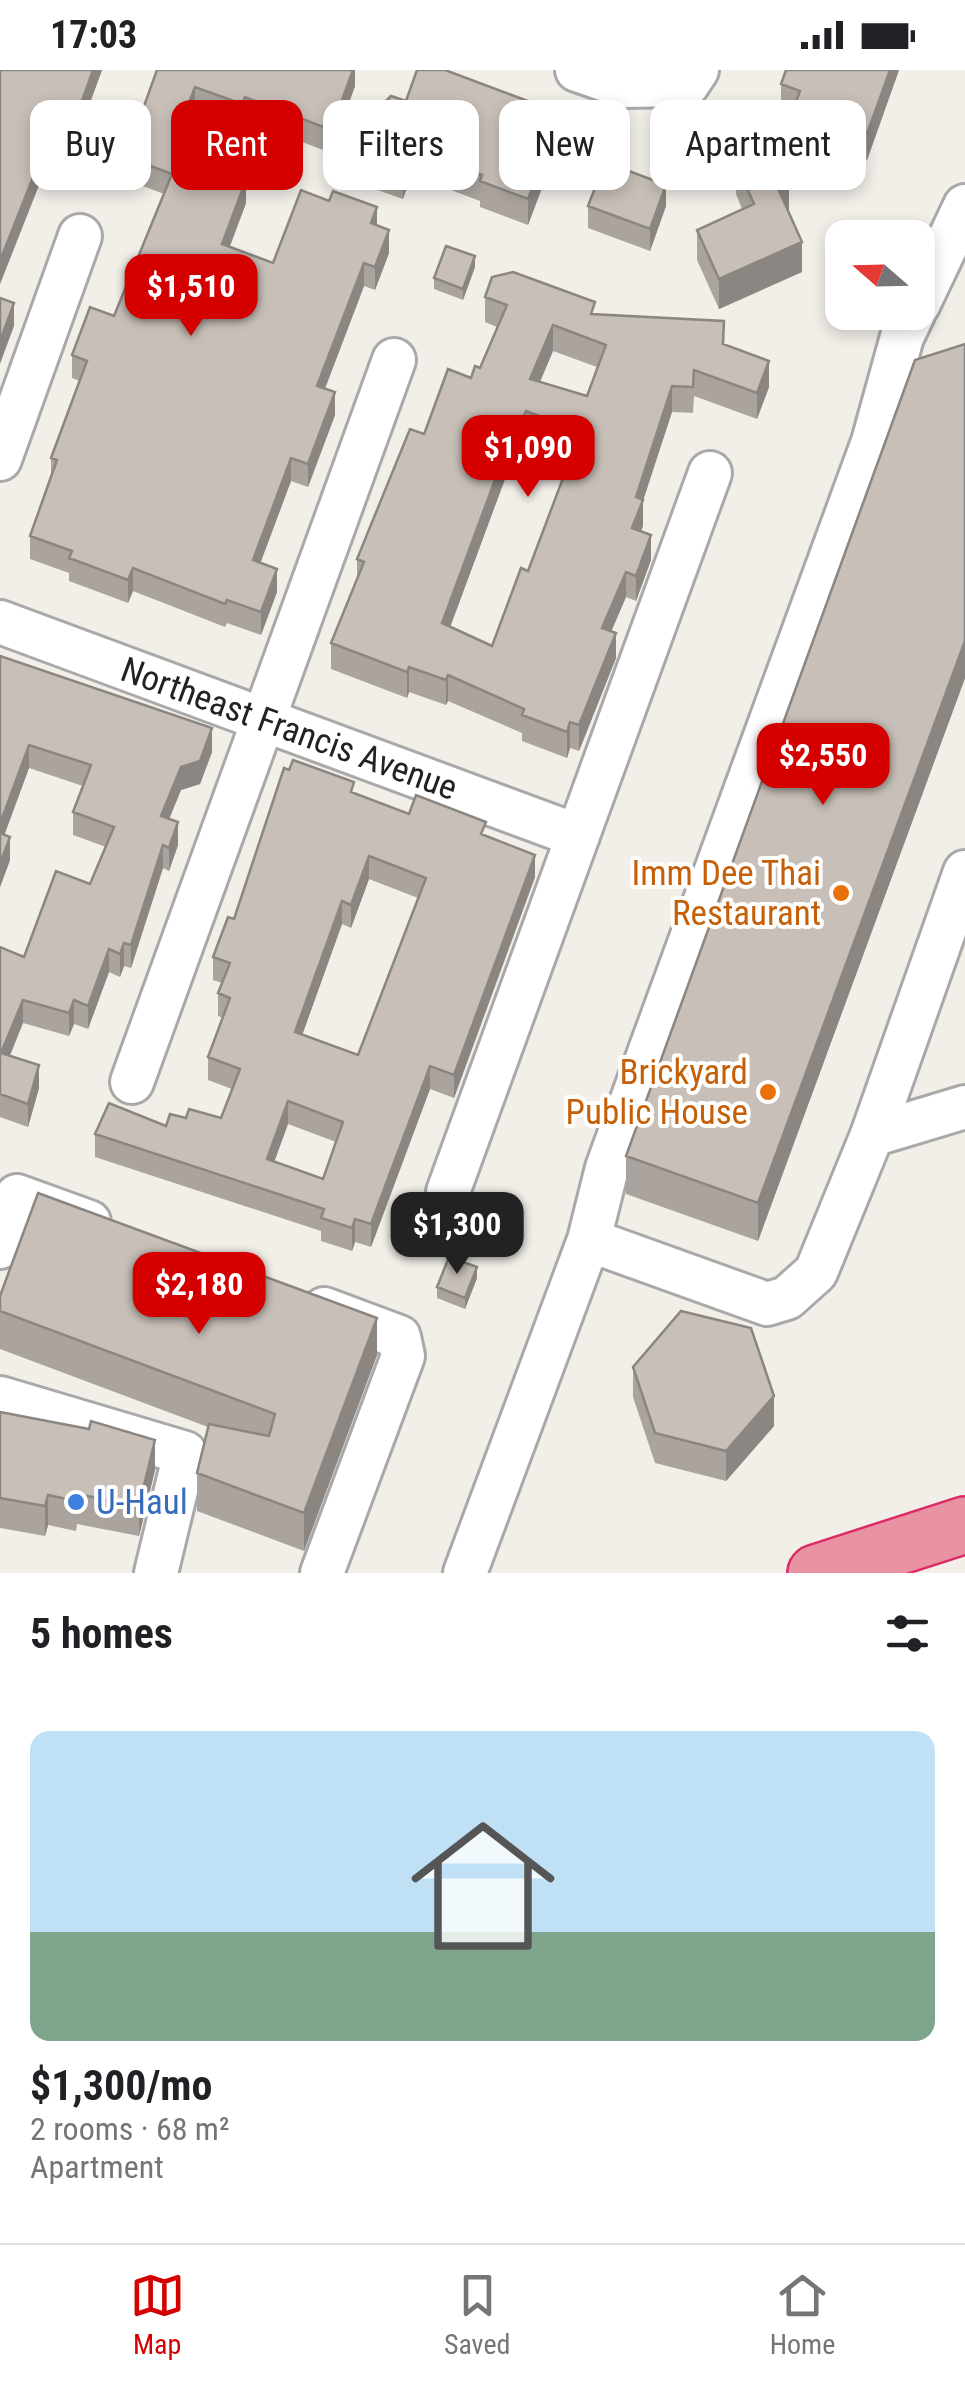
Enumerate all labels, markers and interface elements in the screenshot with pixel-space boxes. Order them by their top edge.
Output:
text: 17:03 [50,13,137,57]
chip: Buy [30,100,151,190]
chip: Rent [171,100,303,190]
chip: Filters [323,100,479,190]
chip: New [499,100,630,190]
chip: Apartment [650,100,866,190]
north arrow [825,220,935,330]
map controls [825,220,935,330]
pin: $1,510 [110,254,272,339]
text: $1,510 [147,267,235,305]
pin: $1,090 [447,415,609,500]
text: $1,090 [484,428,572,466]
street label: Northeast Francis Avenue [115,649,463,809]
pin: $2,550 [742,723,904,808]
text: $2,550 [779,736,867,774]
place label: Imm Dee Thai Restaurant [631,853,821,934]
marker: Imm Dee Thai Restaurant [830,882,852,904]
place label: Brickyard Public House [566,1052,748,1133]
marker: Brickyard Public House [757,1081,779,1103]
pin: $1,300 [376,1192,538,1277]
text: $1,300 [413,1205,501,1243]
pin: $2,180 [118,1252,280,1337]
text: $2,180 [155,1265,243,1303]
place label: U-Haul [96,1482,188,1523]
marker: U-Haul [65,1491,87,1513]
icon: filters [880,1606,935,1661]
text: 5 homes [30,1609,173,1658]
icon: home [393,1796,573,1976]
text: $1,300/mo [30,2061,212,2110]
text: 2 rooms · 68 m² [30,2110,229,2148]
text: Apartment [30,2148,164,2186]
tab: Map [130,2268,185,2361]
tab: Saved [444,2268,510,2361]
tab: Home [770,2268,835,2361]

